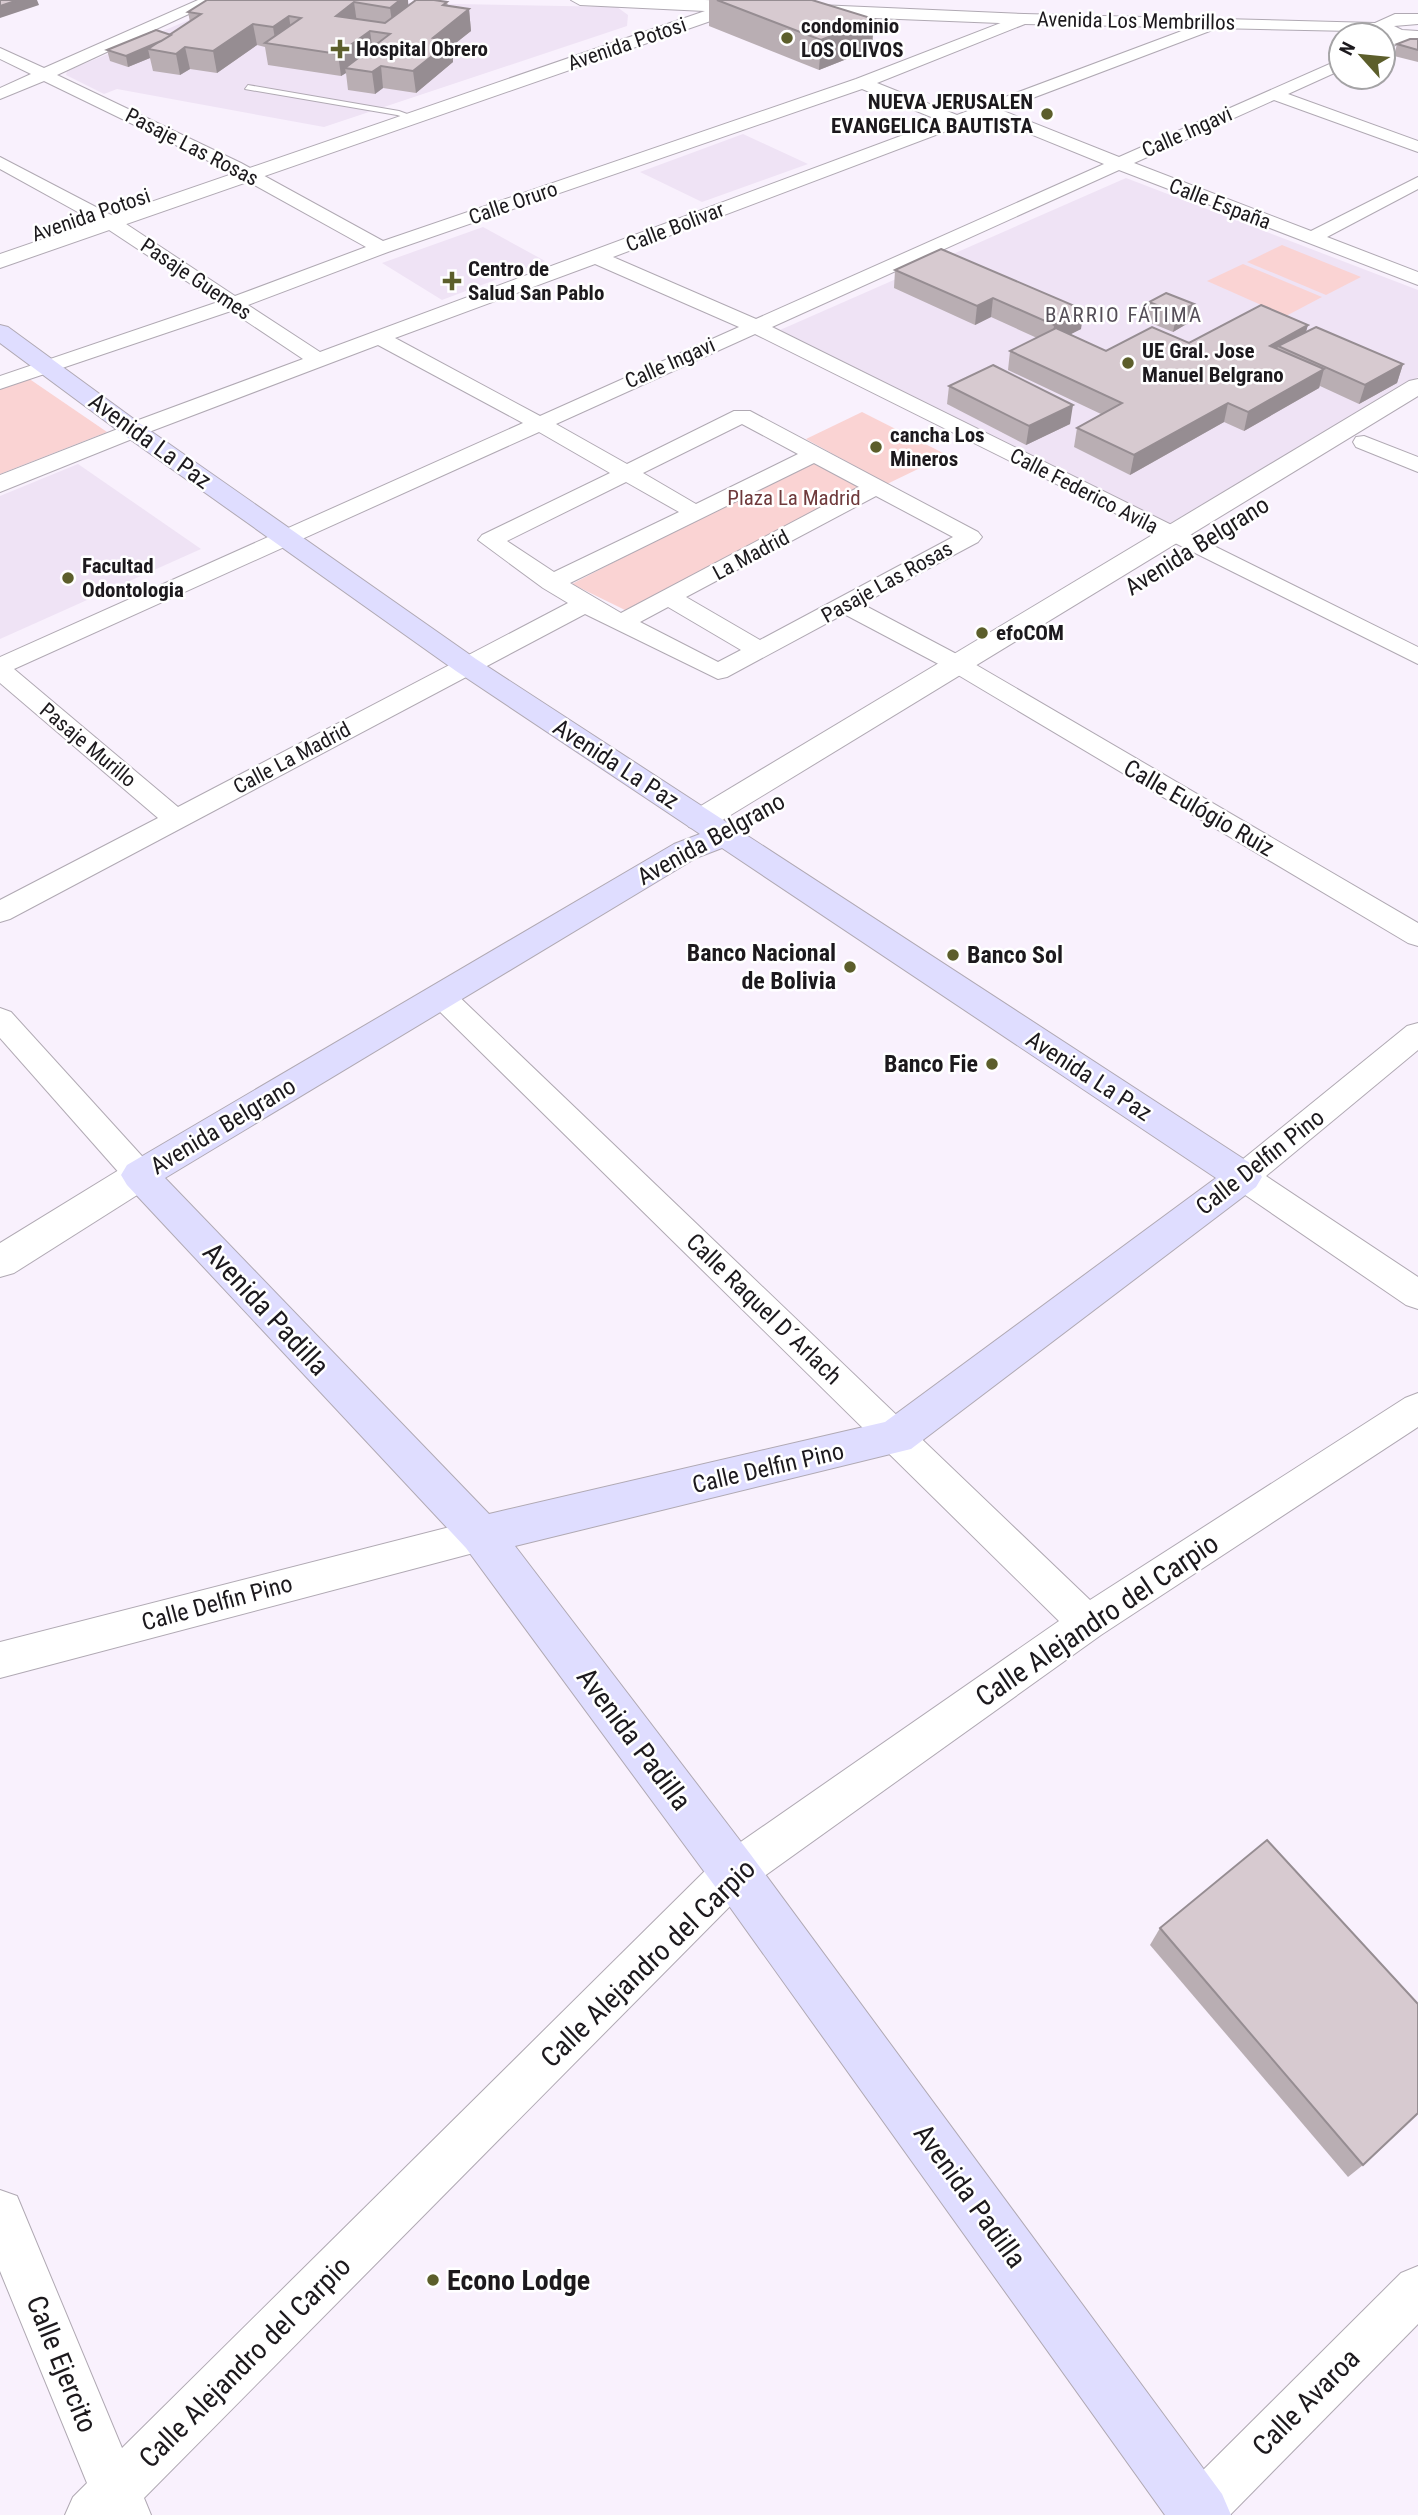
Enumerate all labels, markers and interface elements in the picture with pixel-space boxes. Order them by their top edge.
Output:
street label: Avenida Los Membrillos [1037,7,1235,35]
street label: Avenida Potosi [565,13,689,75]
place label: condominio LOS OLIVOS [801,14,904,62]
north arrow [1327,21,1397,91]
marker: condominio LOS OLIVOS [779,30,795,46]
place label: Hospital Obrero [356,37,488,61]
text: N [1334,38,1360,59]
marker: Hospital Obrero [330,39,350,59]
place label: NUEVA JERUSALEN EVANGELICA BAUTISTA [831,90,1033,138]
street label: Calle Ingavi [1138,102,1236,162]
street label: Pasaje Las Rosas [122,103,262,191]
marker: NUEVA JERUSALEN EVANGELICA BAUTISTA [1039,106,1055,122]
street label: Calle España [1166,174,1274,234]
street label: Calle Oruro [466,177,560,229]
street label: Avenida Potosi [29,184,153,246]
street label: Calle Bolivar [623,197,727,257]
street label: Pasaje Guemes [136,233,256,325]
place label: Centro de Salud San Pablo [468,257,604,305]
marker: Centro de Salud San Pablo [442,271,462,291]
district label: BARRIO FÁTIMA [1045,303,1203,327]
street label: Calle Ingavi [621,333,719,393]
place label: UE Gral. Jose Manuel Belgrano [1142,339,1284,387]
marker: UE Gral. Jose Manuel Belgrano [1120,355,1136,371]
street label: Avenida La Paz [83,387,217,495]
place label: cancha Los Mineros [890,423,985,471]
marker: cancha Los Mineros [868,439,884,455]
street label: Calle Federico Avila [1006,443,1162,539]
park label: Plaza La Madrid [727,486,861,510]
street label: Avenida Belgrano [1120,491,1274,601]
street label: La Madrid [709,525,793,585]
street label: Pasaje Las Rosas [817,536,957,628]
place label: Facultad Odontologia [82,554,184,602]
marker: Facultad Odontologia [60,570,76,586]
place label: efoCOM [996,621,1064,645]
marker: efoCOM [974,625,990,641]
street label: Pasaje Murillo [35,698,141,792]
street label: Avenida La Paz [548,713,684,815]
street label: Calle La Madrid [229,717,355,799]
street label: Calle Eulógio Ruiz [1119,754,1279,862]
street label: Avenida Belgrano [632,787,790,891]
place label: Banco Nacional de Bolivia [687,939,836,995]
place label: Banco Sol [967,941,1063,969]
marker: Banco Sol [945,947,961,963]
marker: Banco Nacional de Bolivia [842,959,858,975]
street label: Avenida La Paz [1021,1025,1157,1127]
place label: Banco Fie [884,1050,978,1078]
marker: Banco Fie [984,1056,1000,1072]
street label: Avenida Belgrano [145,1072,301,1180]
street label: Calle Delfin Pino [1190,1103,1330,1221]
street label: Calle Raquel D´Arlach [681,1228,847,1390]
street label: Avenida Padilla [196,1236,336,1382]
street label: Calle Delfin Pino [689,1437,847,1499]
street label: Calle Alejandro del Carpio [970,1527,1224,1713]
street label: Calle Delfin Pino [139,1569,295,1637]
street label: Avenida Padilla [570,1661,698,1817]
street label: Calle Alejandro del Carpio [534,1852,762,2074]
street label: Avenida Padilla [907,2118,1033,2274]
street label: Calle Alejandro del Carpio [132,2249,358,2475]
place label: Econo Lodge [447,2264,590,2297]
marker: Econo Lodge [425,2272,441,2288]
street label: Calle Ejercito [20,2291,104,2437]
street label: Calle Avaroa [1246,2342,1366,2462]

